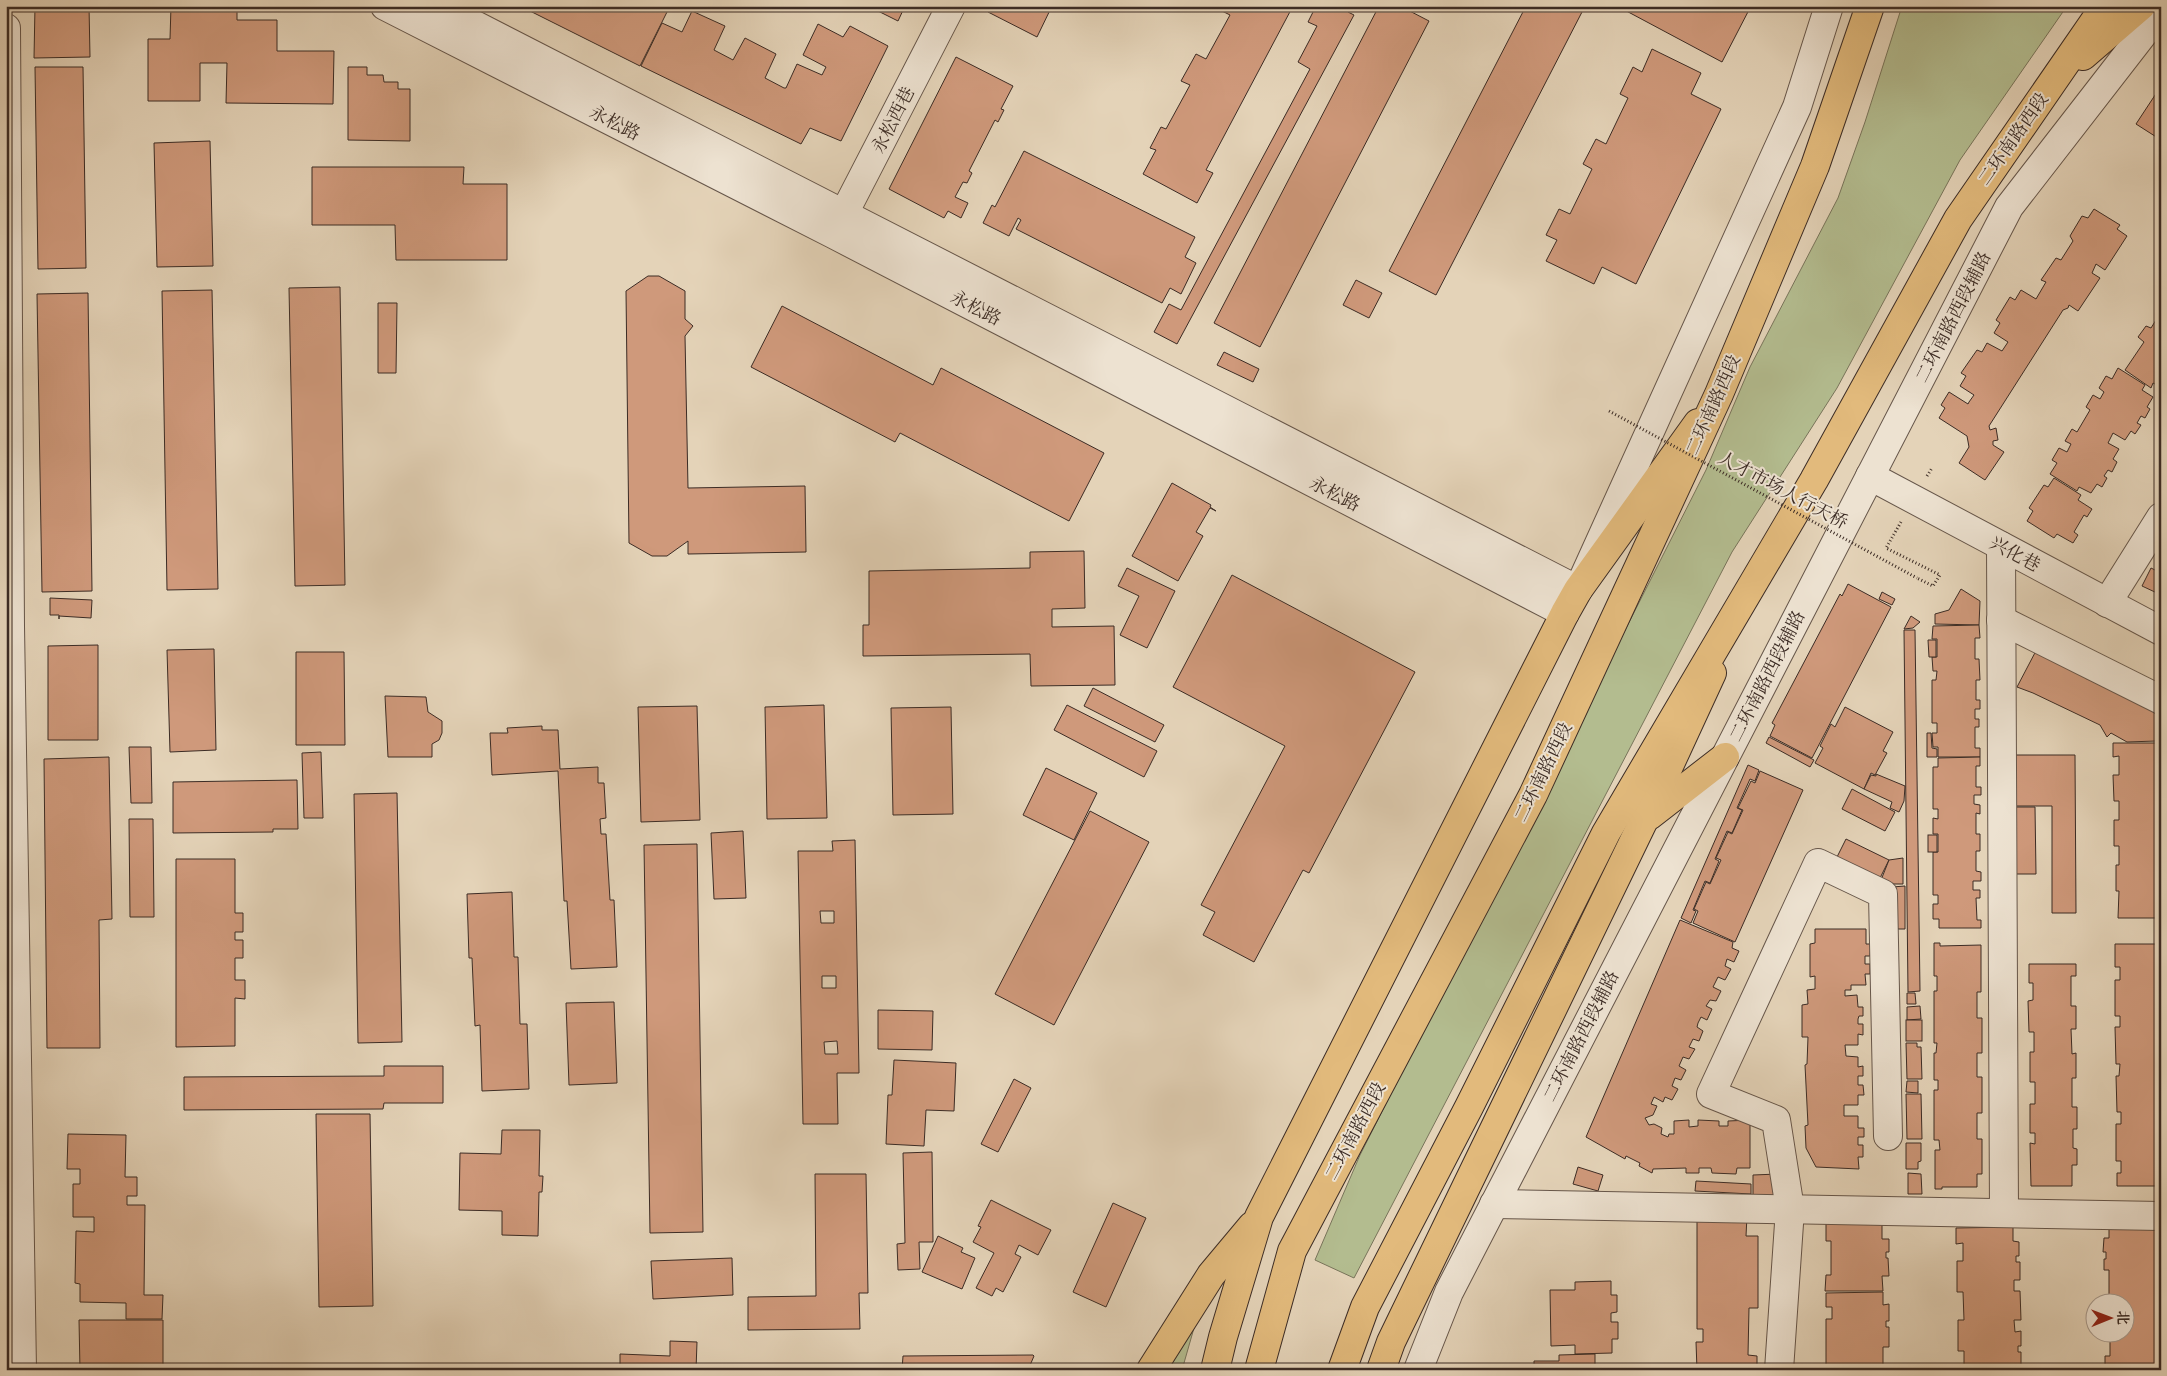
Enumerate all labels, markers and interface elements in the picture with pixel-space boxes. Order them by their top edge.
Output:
street label: 永松西巷 [867,83,922,158]
street label: 二环南路西段 [1973,88,2055,191]
street label: 永松路 [585,101,644,148]
street label: 二环南路西段辅路 [1911,248,1998,388]
street label: 永松路 [946,286,1005,333]
street label: 二环南路西段 [1681,351,1748,460]
street label: 人才市场人行天桥 [1713,446,1852,536]
street label: 永松路 [1305,472,1364,519]
street label: 兴化巷 [1985,532,2044,579]
street label: 二环南路西段辅路 [1725,607,1812,747]
street label: 二环南路西段 [1509,719,1579,827]
street label: 二环南路西段辅路 [1539,967,1626,1107]
street label: 二环南路西段 [1320,1078,1393,1185]
north arrow [2084,1294,2134,1344]
text: 北 [2112,1311,2131,1325]

